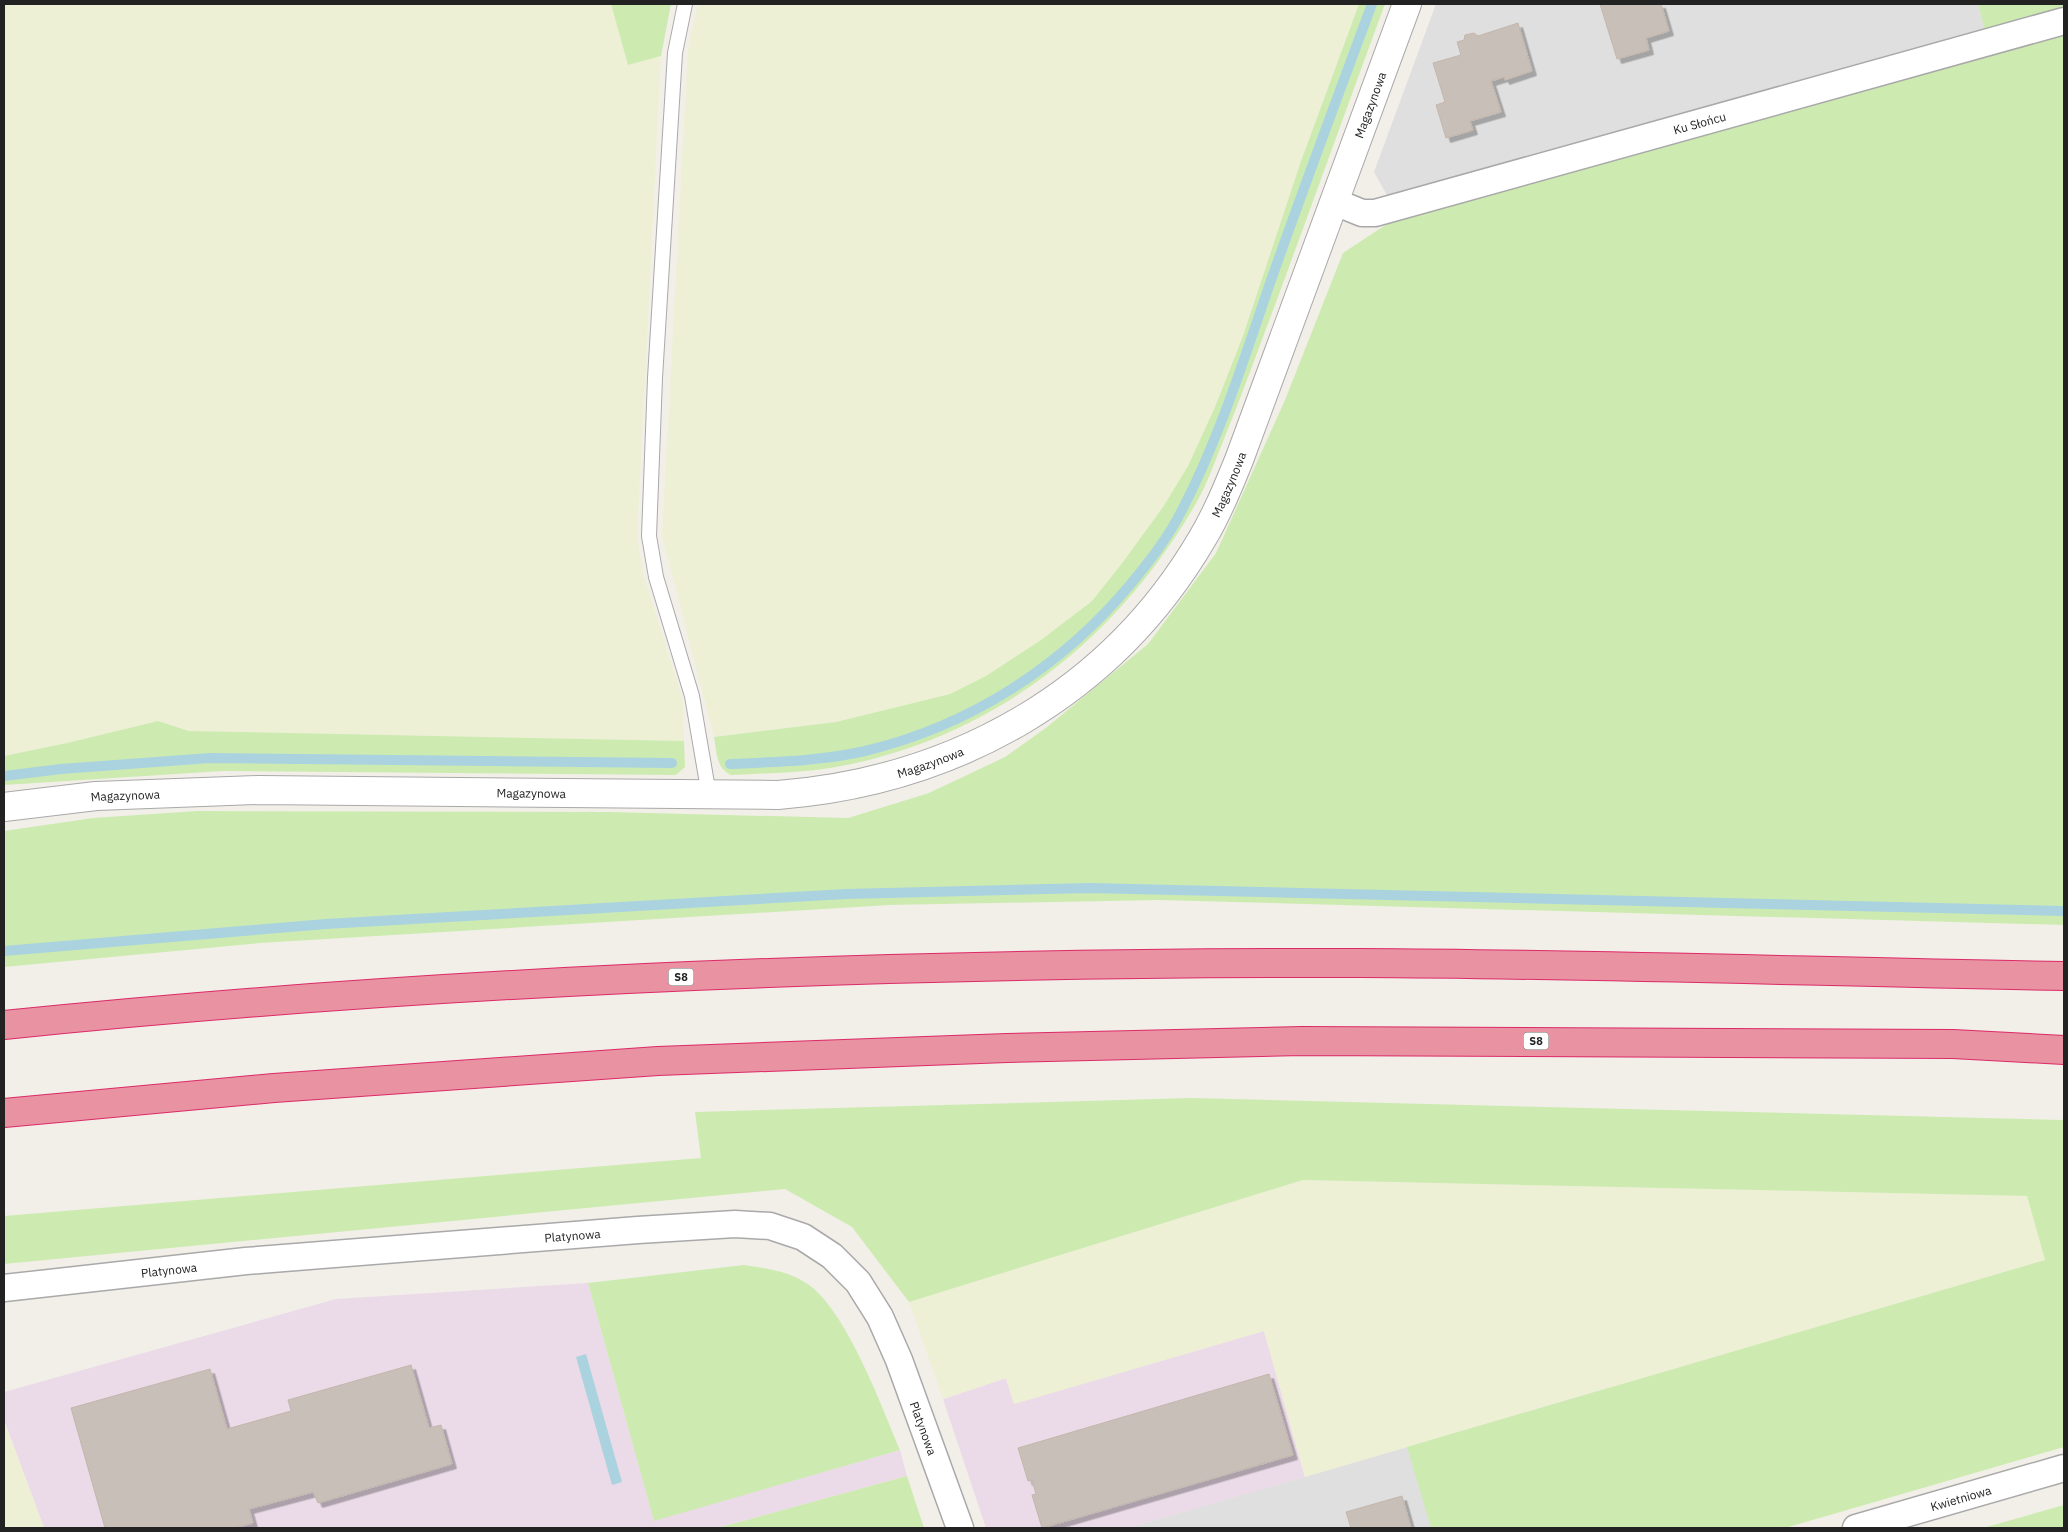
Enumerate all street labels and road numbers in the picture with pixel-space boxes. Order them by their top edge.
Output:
street label: Magazynowa [1351,69,1389,140]
street label: Ku Słońcu [1671,108,1727,137]
street label: Magazynowa [1208,449,1249,519]
street label: Magazynowa [895,743,966,781]
street label: Magazynowa [496,785,567,800]
street label: Magazynowa [90,786,161,804]
road number: S8 [668,969,694,986]
road number: S8 [1524,1032,1548,1050]
street label: Platynowa [544,1225,602,1245]
street label: Platynowa [140,1259,198,1280]
street label: Platynowa [907,1399,941,1458]
street label: Kwietniowa [1929,1482,1993,1514]

